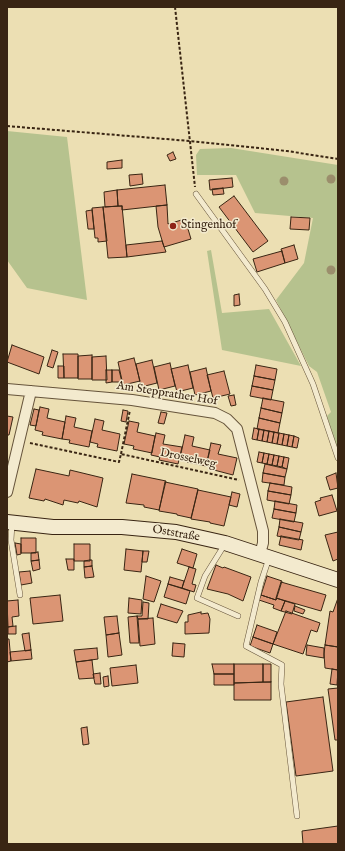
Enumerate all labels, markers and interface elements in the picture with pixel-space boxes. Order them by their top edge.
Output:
place label: Stingenhof [181,219,236,233]
marker: Stingenhof [168,221,178,231]
street label: Am Stepprather Hof [115,379,219,409]
street label: Drosselweg [158,446,218,472]
street label: Oststraße [151,523,201,545]

